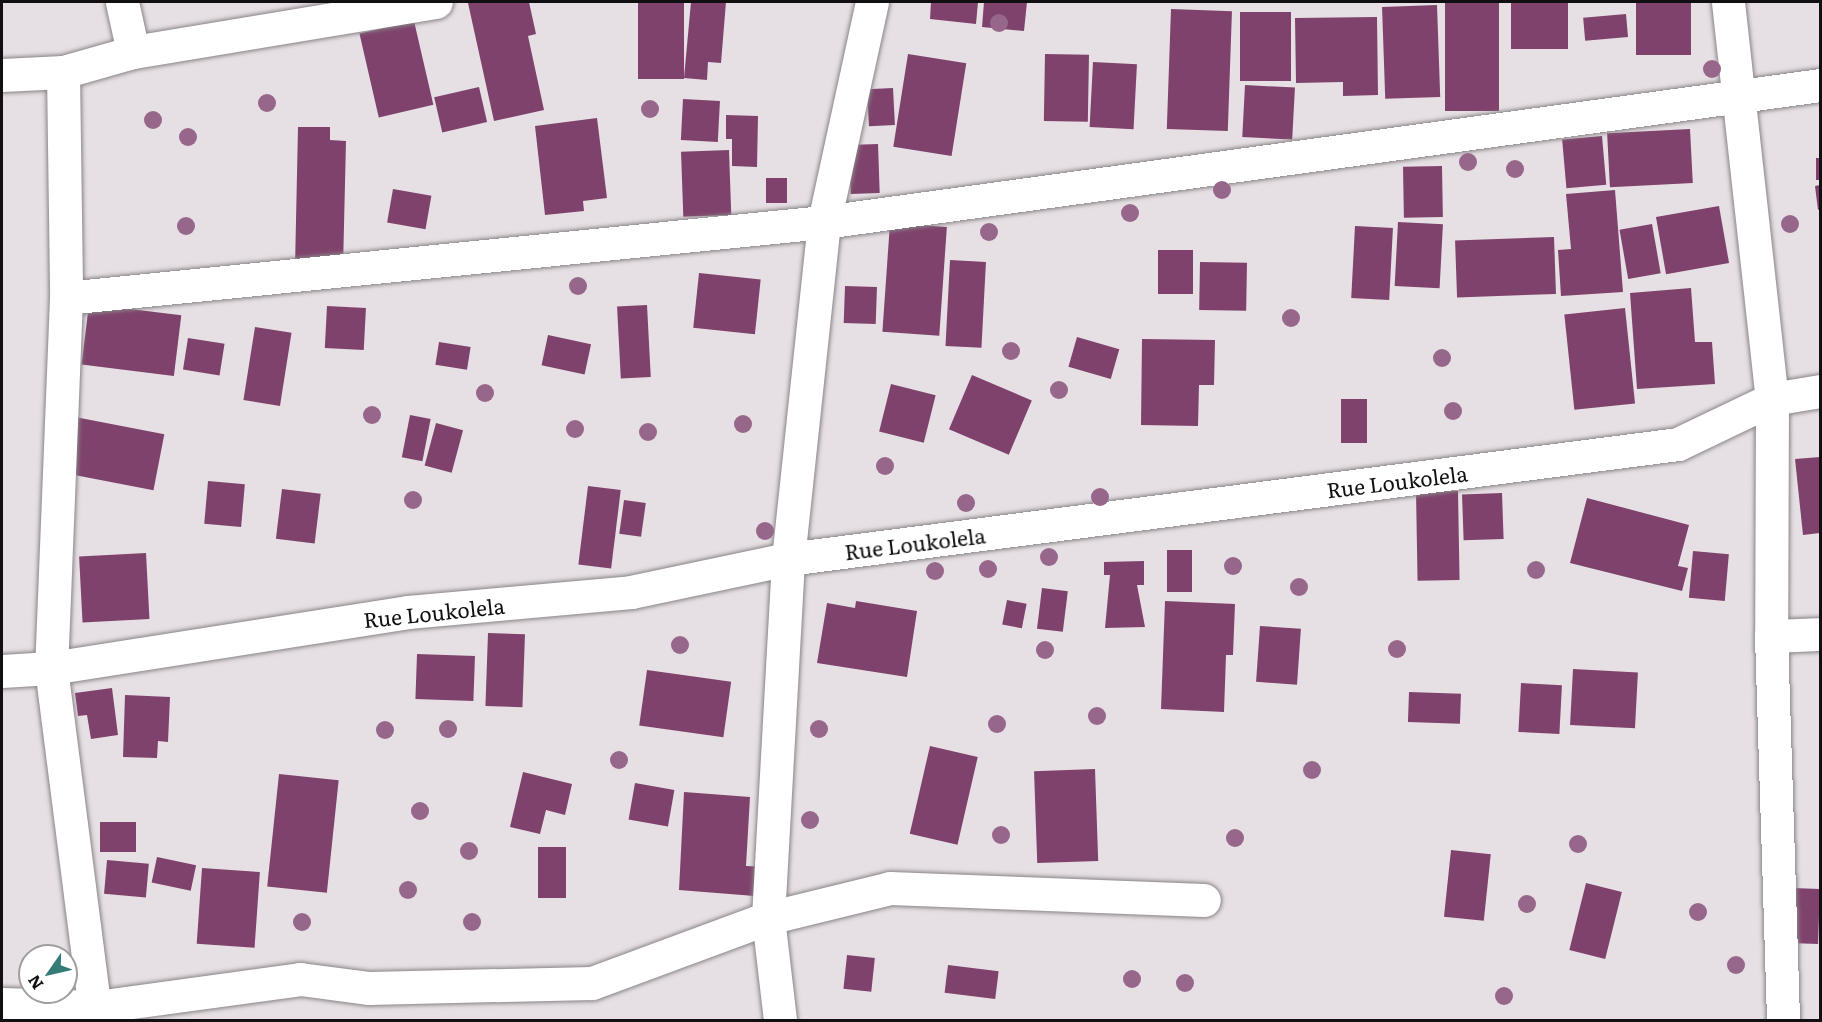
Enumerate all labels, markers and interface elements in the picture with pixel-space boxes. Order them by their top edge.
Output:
street label: Rue Loukolela [1325,460,1469,502]
street label: Rue Loukolela [843,522,987,564]
street label: Rue Loukolela [362,592,506,632]
north arrow [18,944,78,1004]
text: N [21,971,48,995]

